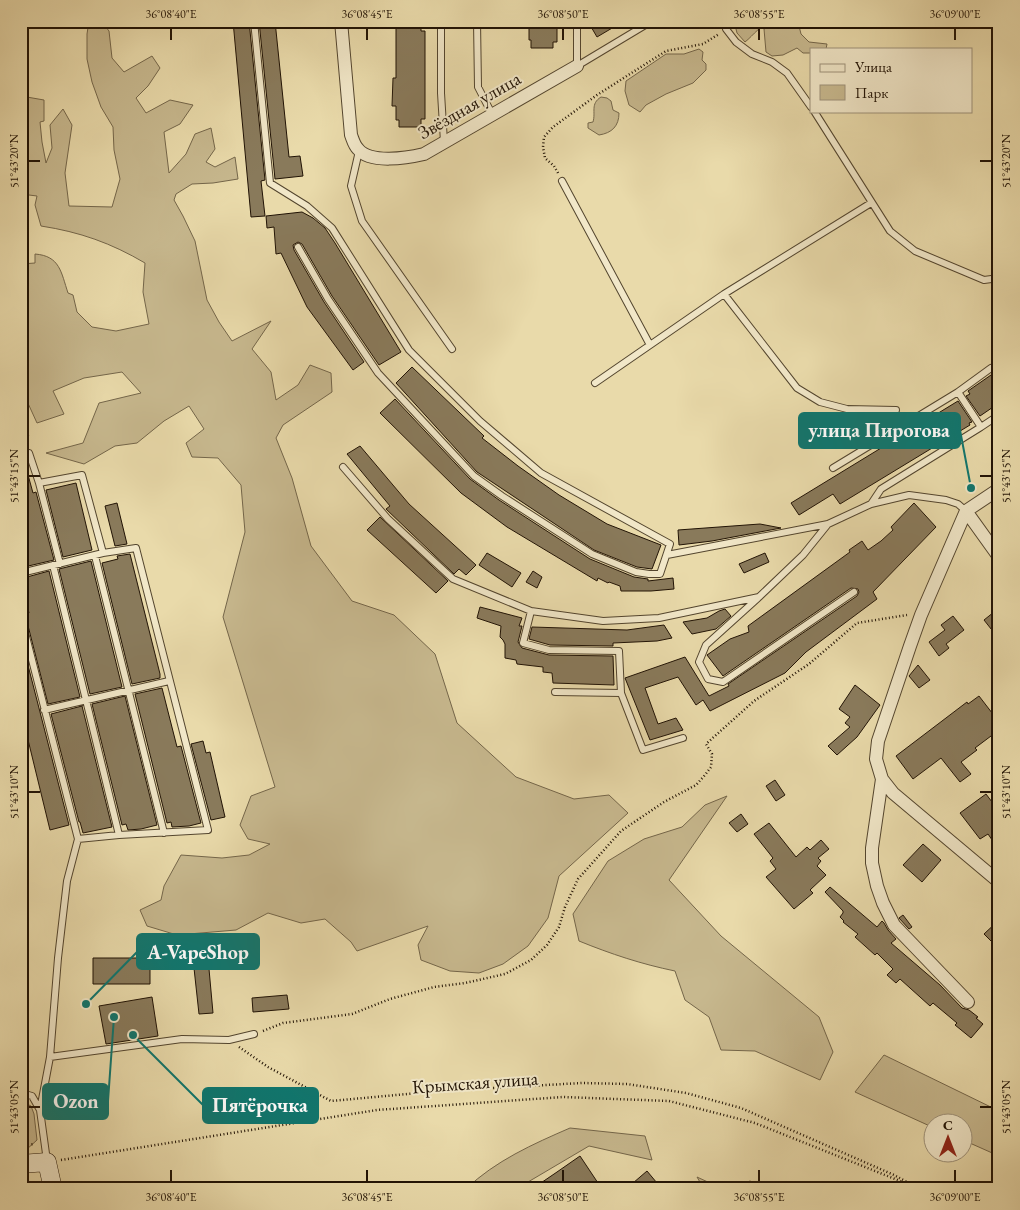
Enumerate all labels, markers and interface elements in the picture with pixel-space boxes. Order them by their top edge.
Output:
text: 36°08'40"E [145,6,197,22]
text: 36°08'45"E [341,6,393,22]
text: 36°08'50"E [537,6,589,22]
text: 36°08'55"E [733,6,785,22]
text: 36°09'00"E [929,6,981,22]
legend [810,48,972,112]
text: Улица [854,57,892,76]
street label: Звёздная улица [413,66,526,145]
text: Парк [855,83,888,102]
text: 51°43'20"N [6,134,22,188]
text: 51°43'20"N [998,134,1014,188]
callout: улица Пирогова [799,413,960,448]
text: улица Пирогова [808,417,950,443]
text: 51°43'15"N [6,449,22,503]
text: 51°43'15"N [998,449,1014,503]
text: 51°43'10"N [6,765,22,819]
text: 51°43'10"N [998,765,1014,819]
callout: A-VapeShop [137,934,259,969]
text: A-VapeShop [146,939,249,965]
street label: Крымская улица [411,1066,539,1099]
text: 51°43'05"N [6,1080,22,1134]
text: 51°43'05"N [998,1080,1014,1134]
callout: Ozon [43,1084,108,1119]
text: Ozon [53,1088,99,1114]
callout: Пятёрочка [203,1088,318,1123]
text: Пятёрочка [212,1092,308,1118]
north arrow [922,1112,972,1162]
text: С [943,1116,953,1134]
text: 36°08'40"E [145,1189,197,1205]
text: 36°08'45"E [341,1189,393,1205]
text: 36°08'50"E [537,1189,589,1205]
text: 36°08'55"E [733,1189,785,1205]
text: 36°09'00"E [929,1189,981,1205]

